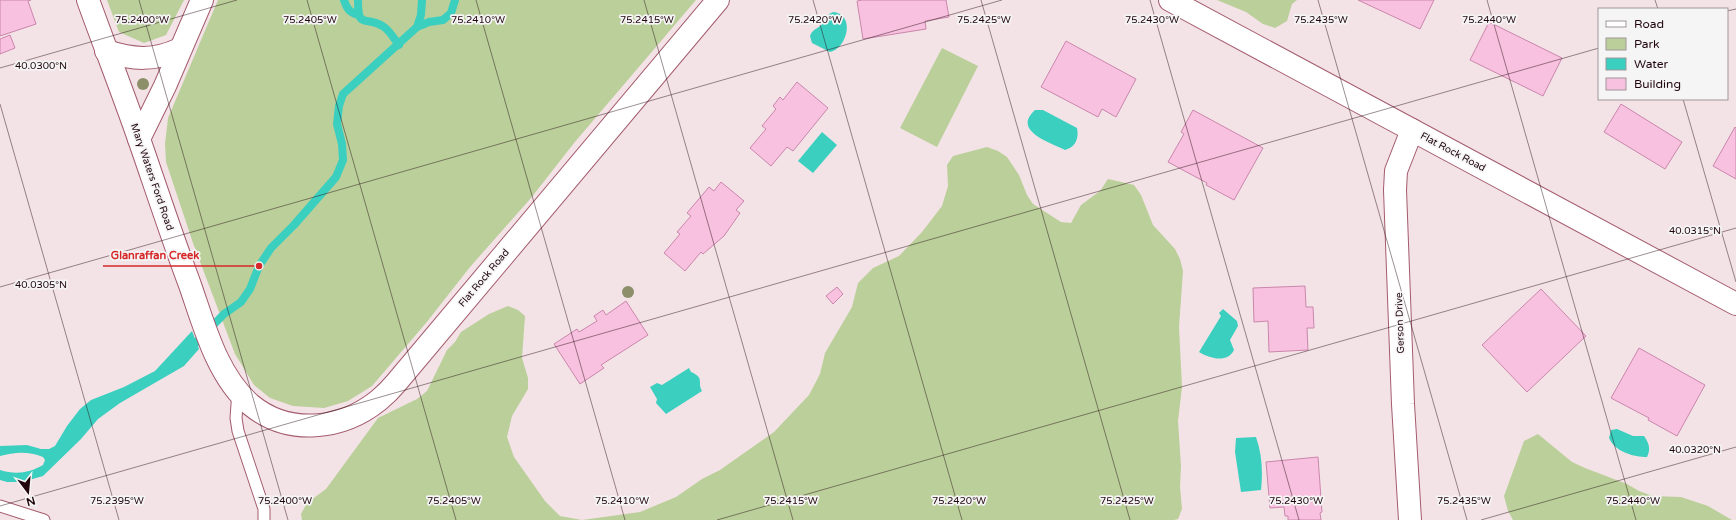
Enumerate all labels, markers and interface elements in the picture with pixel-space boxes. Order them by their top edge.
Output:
legend [1598,8,1728,100]
text: 75.2400°W [115,14,169,26]
text: 75.2405°W [283,14,337,26]
text: 75.2410°W [451,14,505,26]
text: 75.2415°W [620,14,674,26]
text: 75.2420°W [788,14,842,26]
text: 75.2425°W [957,14,1011,26]
text: 75.2430°W [1125,14,1179,26]
text: 75.2435°W [1294,14,1348,26]
text: 75.2440°W [1462,14,1516,26]
text: Road [1634,17,1664,31]
text: Park [1634,37,1660,51]
text: Water [1634,57,1669,71]
text: 40.0300°N [15,60,67,72]
text: Building [1634,77,1681,91]
street label: Mary Waters Ford Road [128,122,176,232]
street label: Flat Rock Road [1418,130,1488,174]
text: 40.0315°N [1669,225,1721,237]
callout: Glanraffan Creek [103,243,207,266]
street label: Flat Rock Road [456,247,512,309]
text: Glanraffan Creek [111,249,199,262]
text: 40.0305°N [15,279,67,291]
street label: Gerson Drive [1393,292,1407,354]
text: 40.0320°N [1669,444,1721,456]
north arrow [8,472,48,512]
text: N [25,494,37,509]
text: 75.2395°W [90,495,144,507]
text: 75.2400°W [258,495,312,507]
text: 75.2405°W [427,495,481,507]
text: 75.2410°W [595,495,649,507]
text: 75.2415°W [764,495,818,507]
text: 75.2420°W [932,495,986,507]
text: 75.2425°W [1100,495,1154,507]
text: 75.2430°W [1269,495,1323,507]
text: 75.2435°W [1437,495,1491,507]
text: 75.2440°W [1606,495,1660,507]

